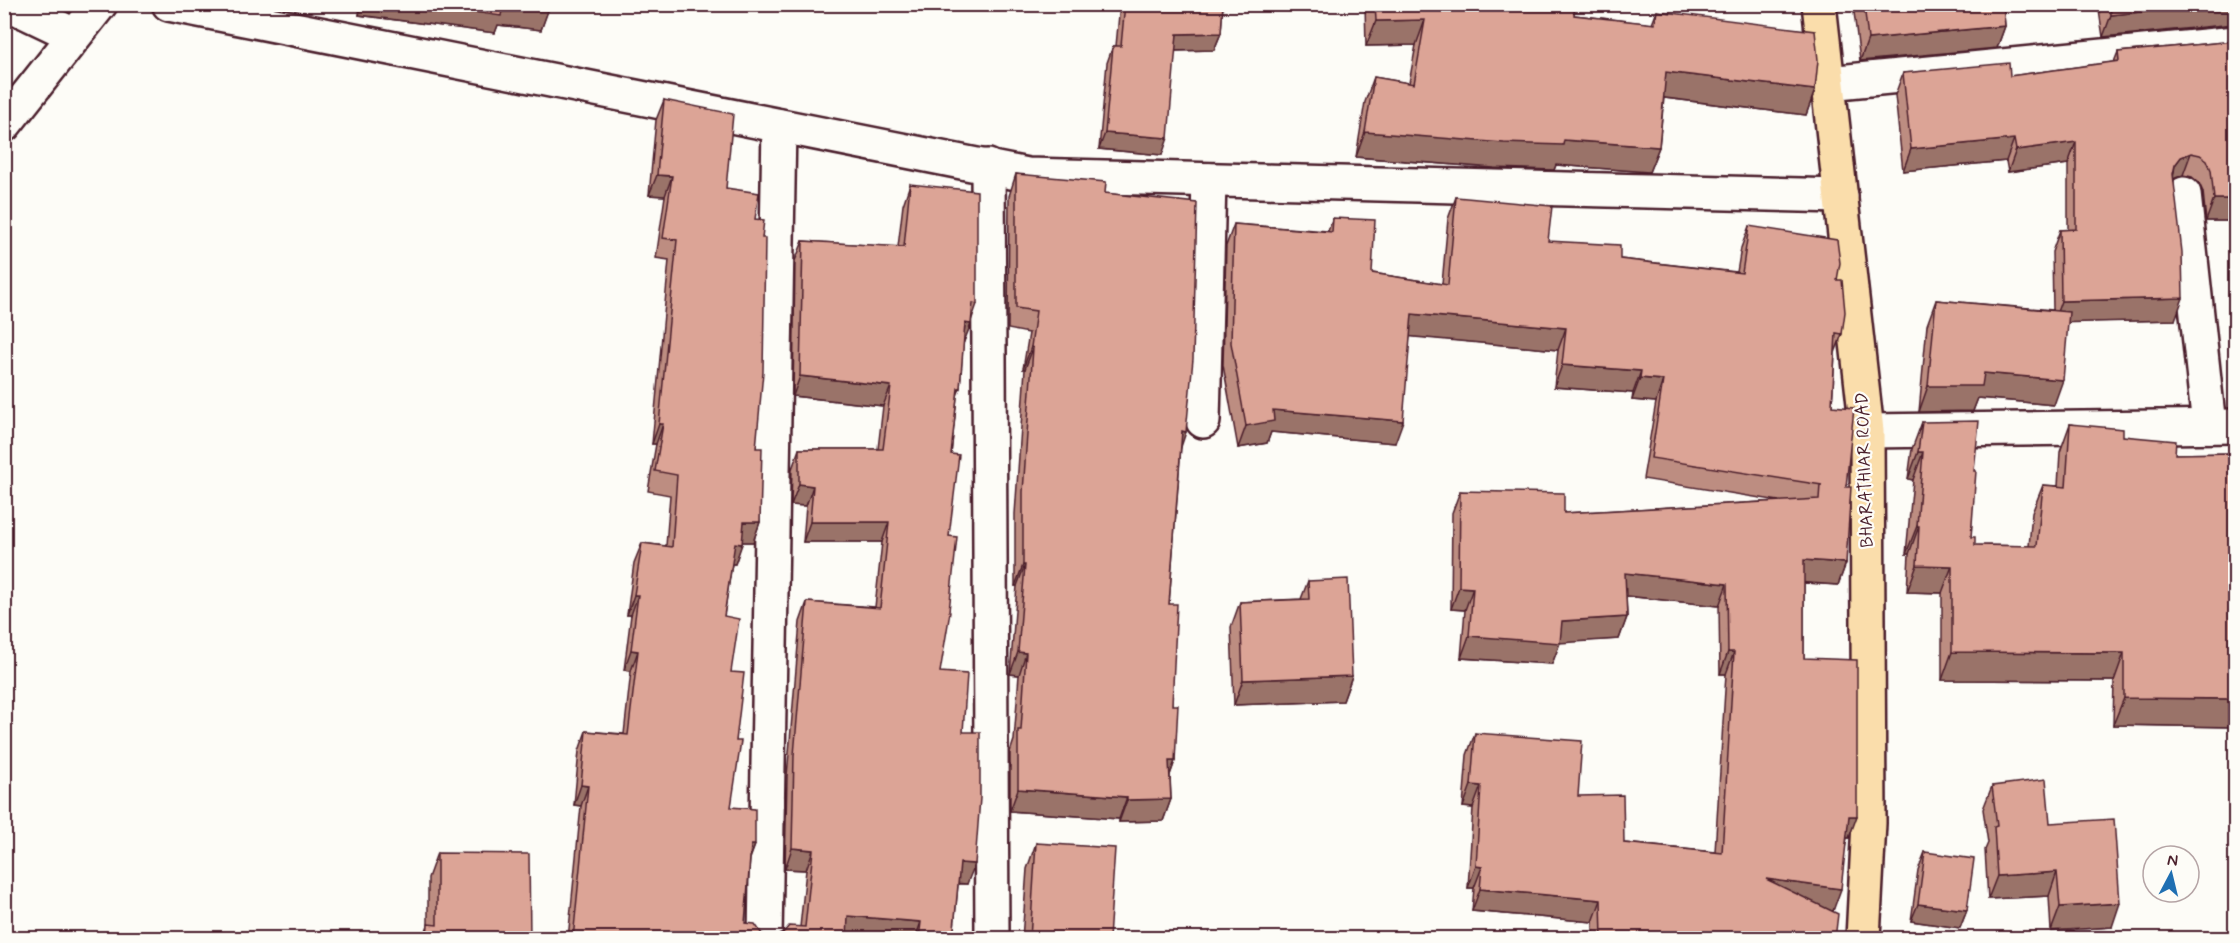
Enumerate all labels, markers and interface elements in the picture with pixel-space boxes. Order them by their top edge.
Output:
street label: BHARATHIAR ROAD [1850,392,1880,548]
north arrow [2141,844,2201,904]
text: N [2166,850,2179,872]

